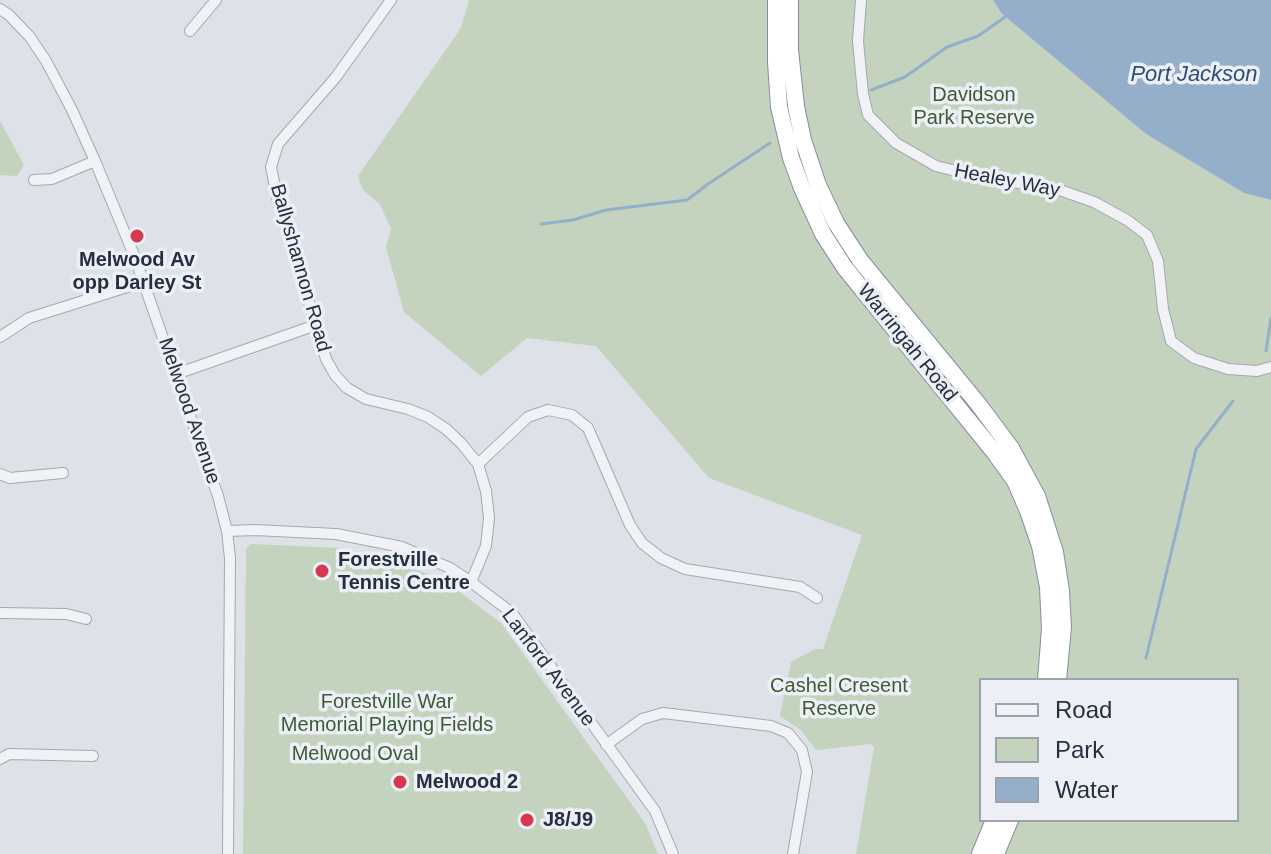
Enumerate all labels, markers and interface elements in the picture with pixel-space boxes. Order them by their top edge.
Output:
water label: Port Jackson [1130,62,1258,88]
park label: Davidson Park Reserve [913,83,1035,130]
street label: Healey Way [952,159,1062,203]
street label: Ballyshannon Road [265,181,335,355]
marker: Melwood Av opp Darley St [128,227,146,245]
place label: Melwood Av opp Darley St [73,248,201,295]
street label: Warringah Road [852,279,962,407]
street label: Melwood Avenue [153,335,225,487]
place label: Forestville Tennis Centre [338,548,470,595]
marker: Forestville Tennis Centre [313,562,331,580]
street label: Lanford Avenue [496,605,600,731]
park label: Cashel Cresent Reserve [770,674,908,721]
legend [979,678,1239,822]
park label: Forestville War Memorial Playing Fields [281,690,493,737]
text: Road [1055,696,1112,723]
text: Park [1055,736,1104,763]
park label: Melwood Oval [292,742,418,766]
place label: Melwood 2 [416,770,518,794]
marker: Melwood 2 [391,773,409,791]
text: Water [1055,776,1118,803]
place label: J8/J9 [543,808,593,832]
marker: J8/J9 [518,811,536,829]

